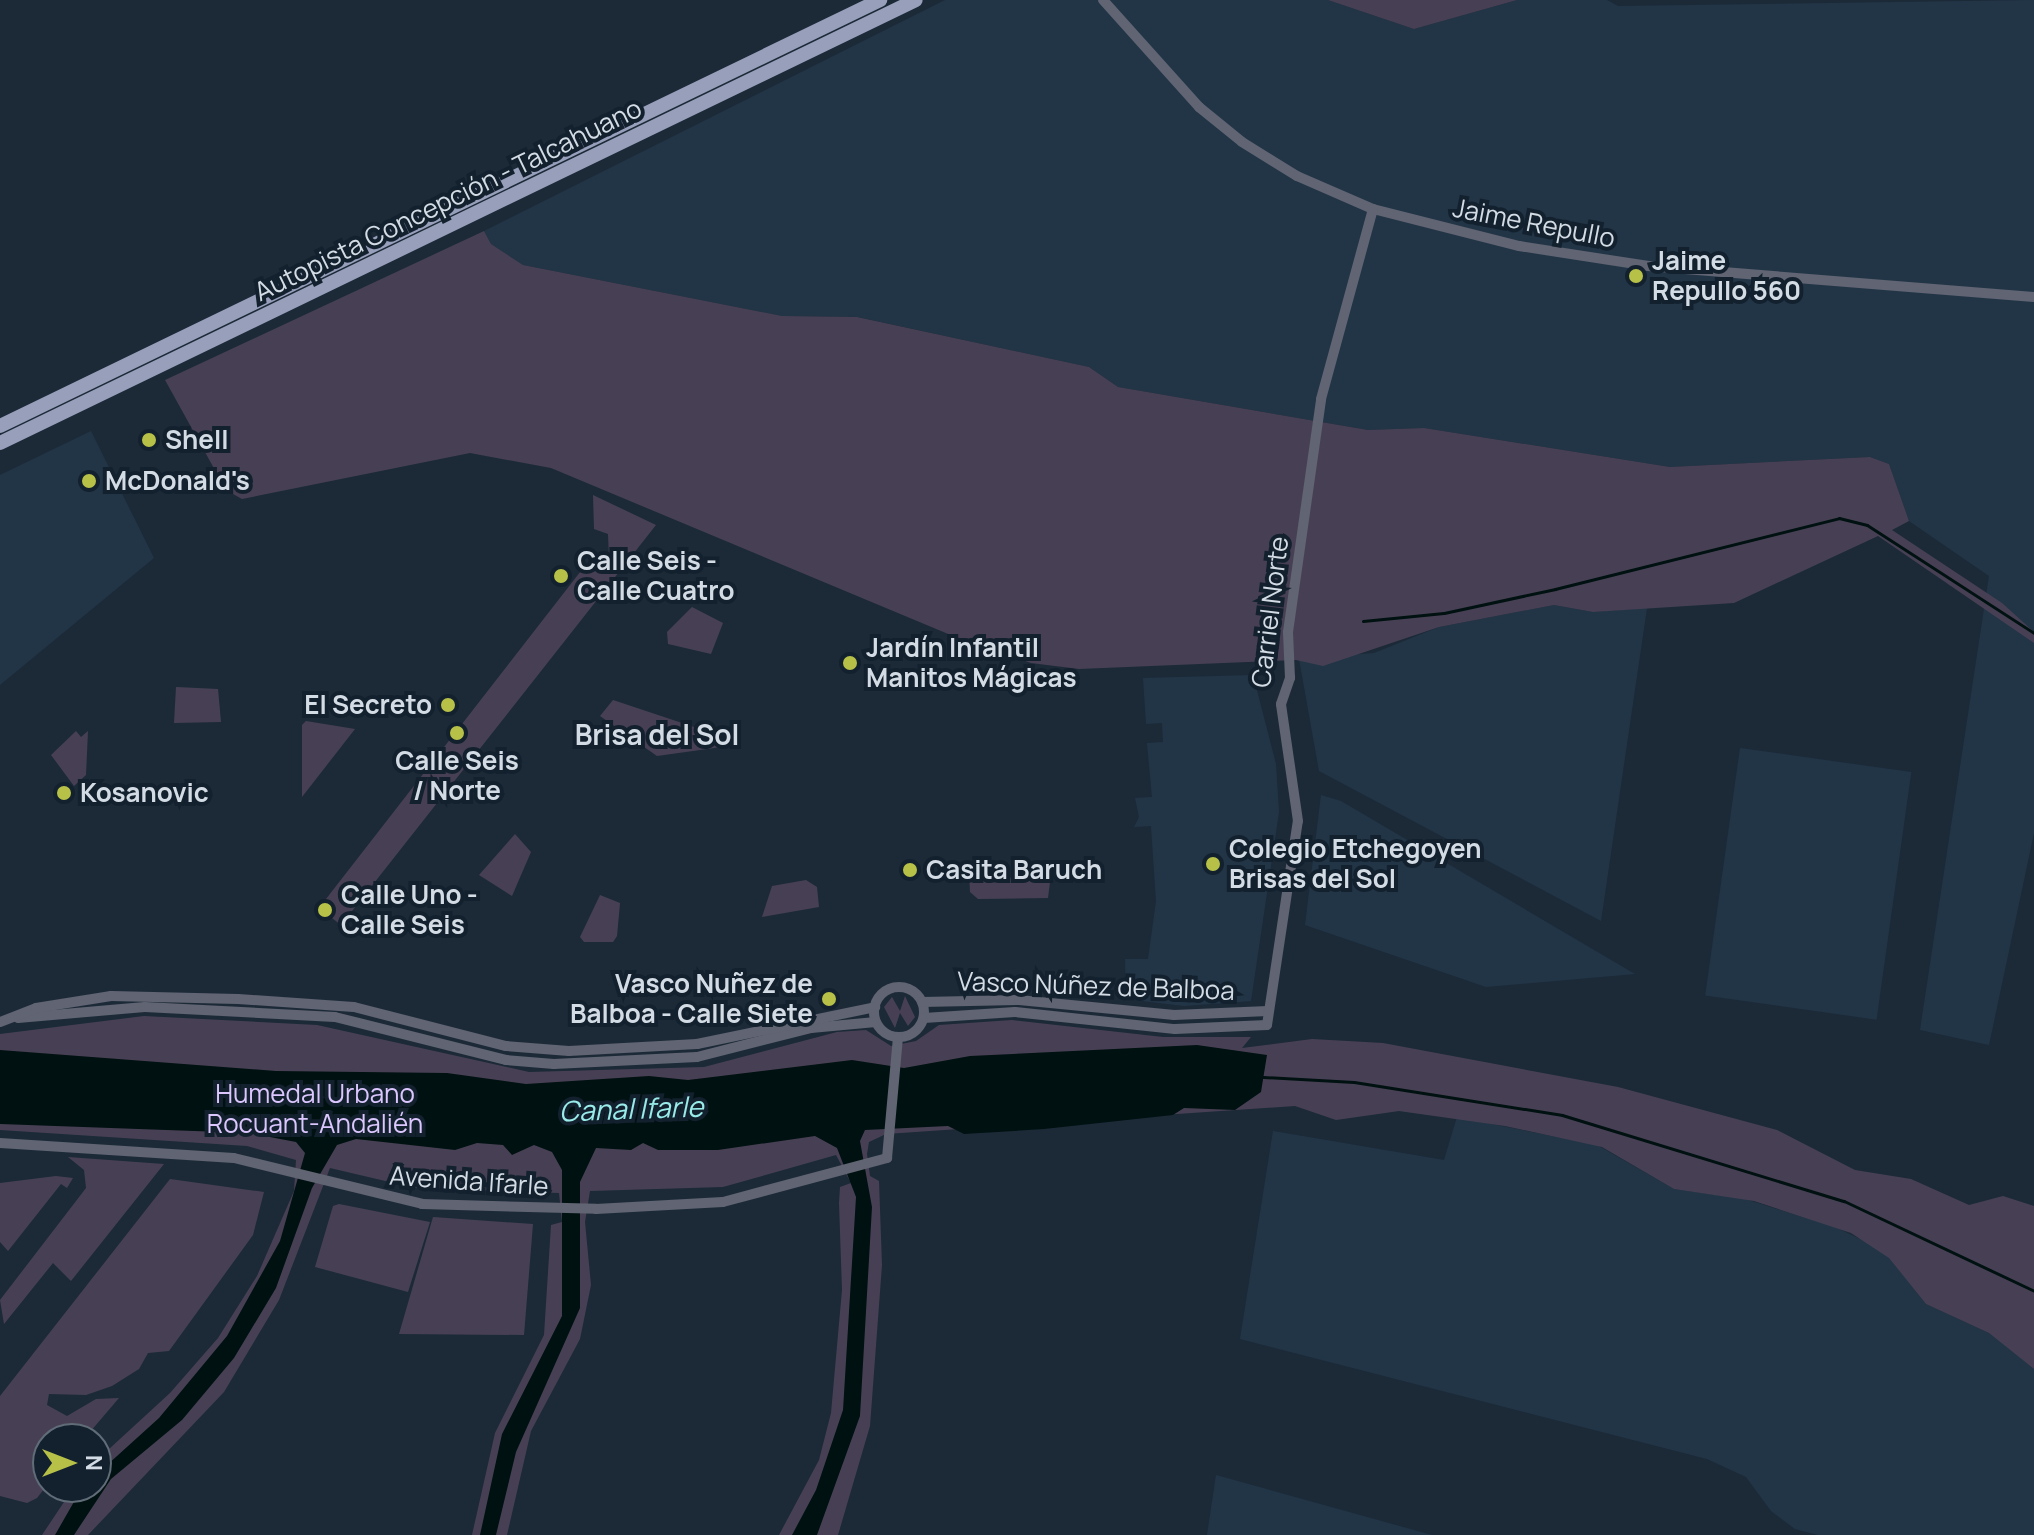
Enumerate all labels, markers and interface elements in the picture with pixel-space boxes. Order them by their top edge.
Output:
street label: Autopista Concepción - Talcahuano [249,92,647,308]
street label: Jaime Repullo [1450,192,1618,254]
place label: Jaime Repullo 560 [1652,245,1801,306]
marker: Jaime Repullo 560 [1627,267,1645,285]
place label: Shell [165,424,229,456]
marker: Shell [140,431,158,449]
place label: McDonald's [105,465,250,497]
marker: McDonald's [80,472,98,490]
street label: Carriel Norte [1245,535,1295,689]
place label: Calle Seis - Calle Cuatro [577,545,734,606]
marker: Calle Seis - Calle Cuatro [552,567,570,585]
place label: Jardín Infantil Manitos Mágicas [866,632,1077,694]
marker: Jardín Infantil Manitos Mágicas [841,654,859,672]
place label: El Secreto [304,689,432,721]
marker: El Secreto [439,696,457,714]
district label: Brisa del Sol [575,717,739,751]
marker: Calle Seis / Norte [448,724,466,742]
place label: Calle Seis / Norte [395,745,519,806]
place label: Kosanovic [80,777,209,809]
marker: Kosanovic [55,784,73,802]
place label: Colegio Etchegoyen Brisas del Sol [1229,833,1482,894]
place label: Casita Baruch [926,854,1102,886]
marker: Colegio Etchegoyen Brisas del Sol [1204,855,1222,873]
marker: Casita Baruch [901,861,919,879]
place label: Calle Uno - Calle Seis [341,879,478,940]
marker: Calle Uno - Calle Seis [316,901,334,919]
street label: Vasco Núñez de Balboa [957,966,1235,1006]
place label: Vasco Nuñez de Balboa - Calle Siete [570,968,813,1030]
marker: Vasco Nuñez de Balboa - Calle Siete [820,990,838,1008]
park label: Humedal Urbano Rocuant-Andalién [207,1078,423,1140]
water label: Canal Ifarle [558,1089,704,1127]
street label: Avenida Ifarle [388,1160,550,1202]
north arrow [32,1423,112,1503]
text: N [79,1455,109,1471]

